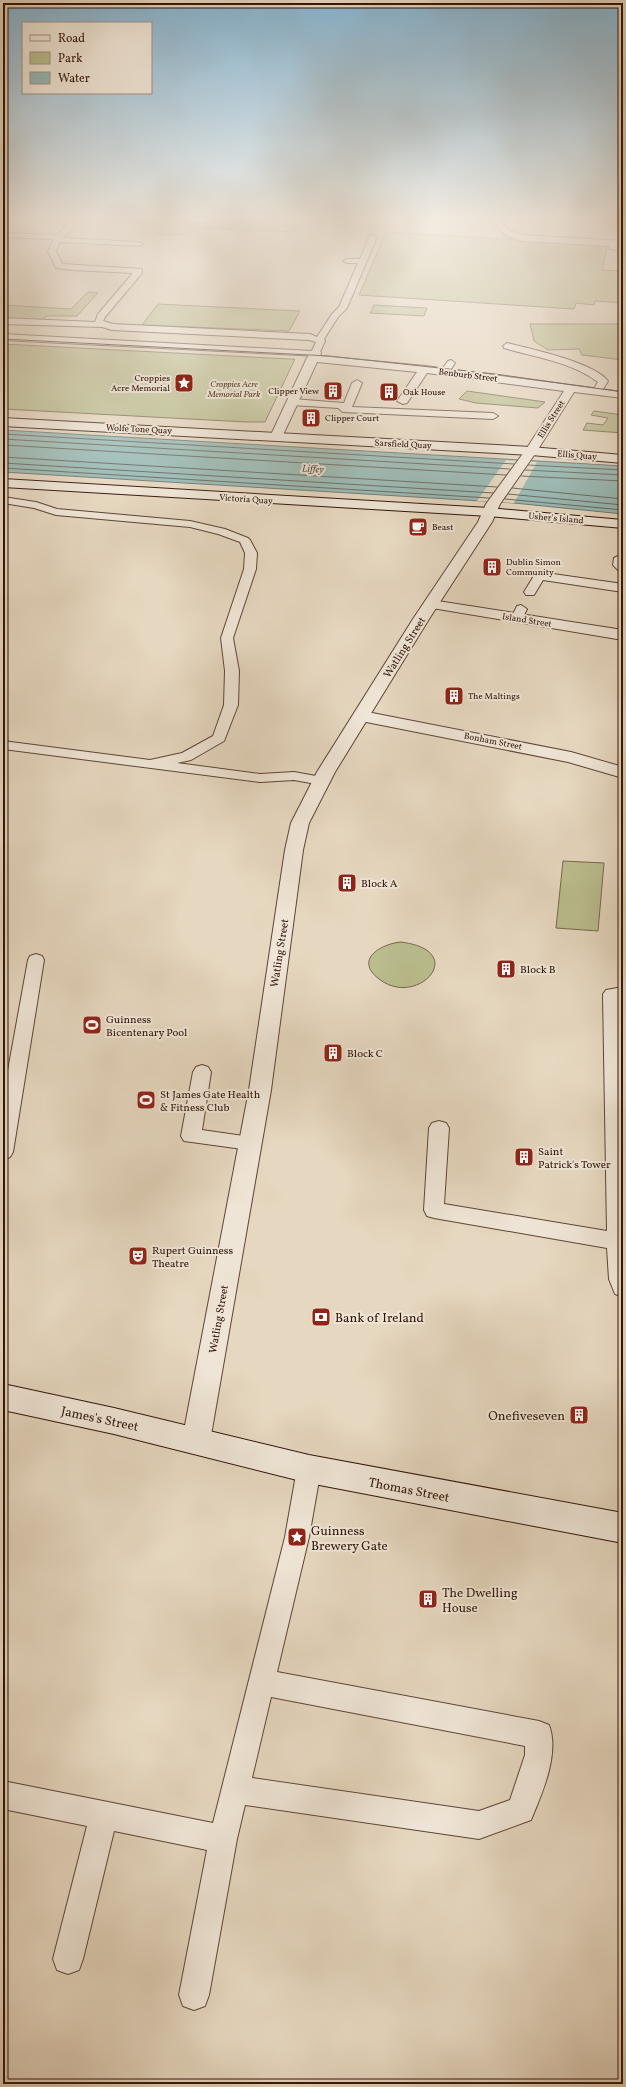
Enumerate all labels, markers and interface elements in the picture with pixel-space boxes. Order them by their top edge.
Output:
legend [22,22,152,94]
text: Road [58,31,85,47]
text: Park [58,51,83,67]
text: Water [58,71,90,87]
street label: Benburb Street [438,365,498,386]
place label: Croppies Acre Memorial [111,372,170,395]
place icon: Croppies Acre Memorial [173,372,195,394]
park label: Croppies Acre Memorial Park [207,378,260,401]
building icon: Clipper View [322,380,344,402]
building icon: Oak House [378,381,400,403]
place label: Clipper View [268,385,319,398]
place label: Oak House [403,386,446,399]
street label: Ellis Street [535,398,568,441]
building icon: Clipper Court [300,407,322,429]
place label: Clipper Court [325,412,379,425]
street label: Wolfe Tone Quay [106,421,172,438]
street label: Sarsfield Quay [374,437,432,452]
street label: Ellis Quay [557,447,598,464]
water label: Liffey [302,461,325,477]
street label: Victoria Quay [219,491,273,508]
street label: Usher's Island [528,510,584,527]
cafe icon: Beast [407,516,429,538]
place label: Beast [432,521,453,534]
building icon: Dublin Simon Community [481,556,503,578]
place label: Dublin Simon Community [506,556,561,579]
street label: Island Street [501,610,553,631]
street label: Watling Street [381,614,430,681]
building icon: The Maltings [443,685,465,707]
place label: The Maltings [468,690,520,703]
street label: Bonham Street [463,729,523,753]
building icon: Block A [336,872,358,894]
place label: Block A [361,877,398,892]
street label: Watling Street [268,918,293,989]
building icon: Block B [495,958,517,980]
place label: Block B [520,963,556,978]
place label: Guinness Bicentenary Pool [106,1013,187,1041]
sports icon: Guinness Bicentenary Pool [81,1014,103,1036]
building icon: Block C [322,1042,344,1064]
place label: Block C [347,1047,383,1062]
place label: St James Gate Health & Fitness Club [160,1088,261,1116]
sports icon: St James Gate Health & Fitness Club [135,1089,157,1111]
place label: Saint Patrick's Tower [538,1145,611,1173]
building icon: Saint Patrick's Tower [513,1146,535,1168]
place label: Rupert Guinness Theatre [152,1244,234,1272]
theatre icon: Rupert Guinness Theatre [127,1245,149,1267]
street label: Watling Street [206,1284,233,1355]
bank icon: Bank of Ireland [310,1306,332,1328]
place label: Bank of Ireland [335,1310,424,1328]
street label: James's Street [59,1403,140,1437]
building icon: Onefiveseven [568,1404,590,1426]
place label: Onefiveseven [488,1408,565,1426]
street label: Thomas Street [367,1474,451,1508]
place label: Guinness Brewery Gate [311,1523,388,1556]
place icon: Guinness Brewery Gate [286,1526,308,1548]
place label: The Dwelling House [442,1585,518,1618]
building icon: The Dwelling House [417,1588,439,1610]

